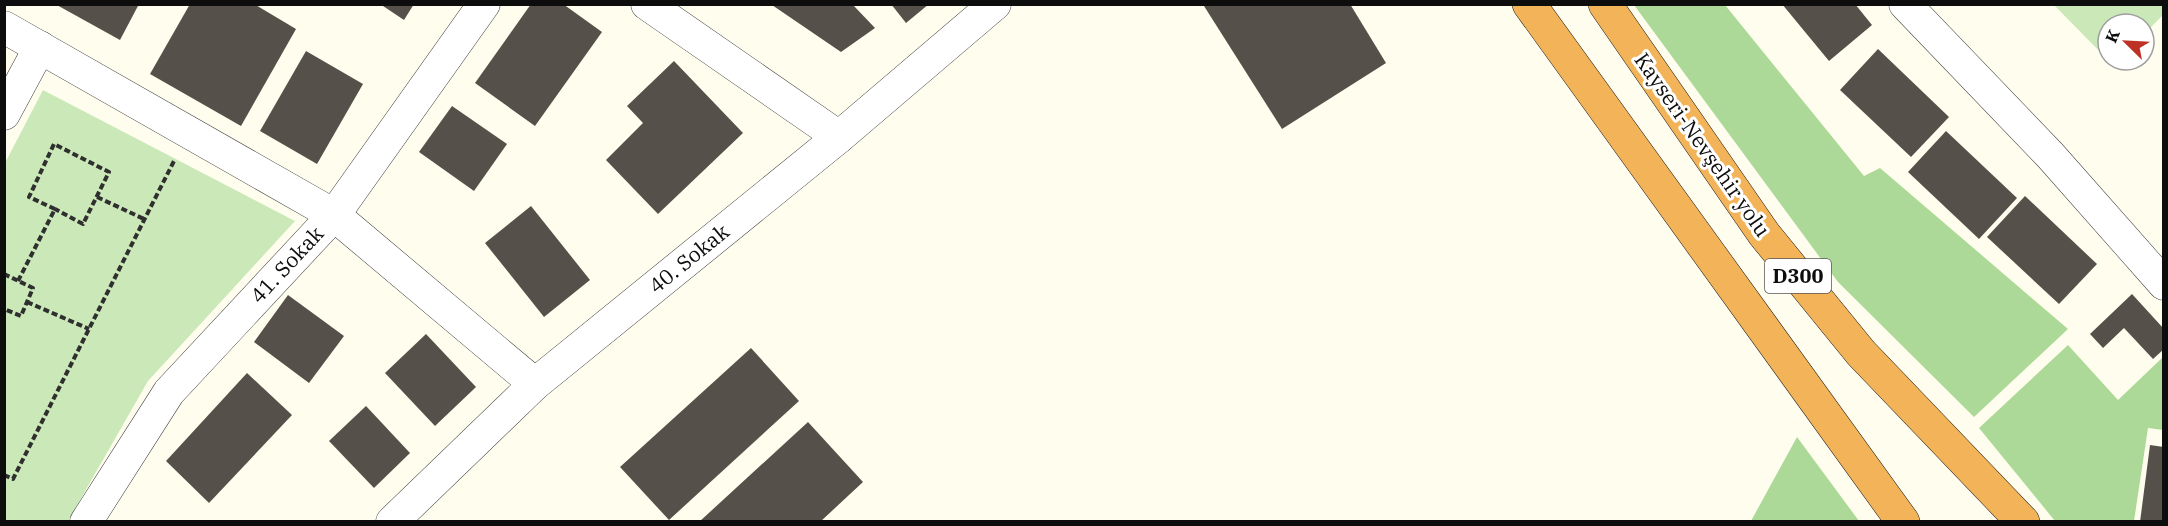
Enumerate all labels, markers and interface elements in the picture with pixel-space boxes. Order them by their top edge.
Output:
north arrow [2096,12,2156,72]
text: K [2101,26,2124,46]
street label: Kayseri-Nevşehir yolu [1629,47,1777,242]
street label: 40. Sokak [642,217,735,299]
street label: 41. Sokak [243,219,330,309]
road number: D300 [1765,259,1831,293]

